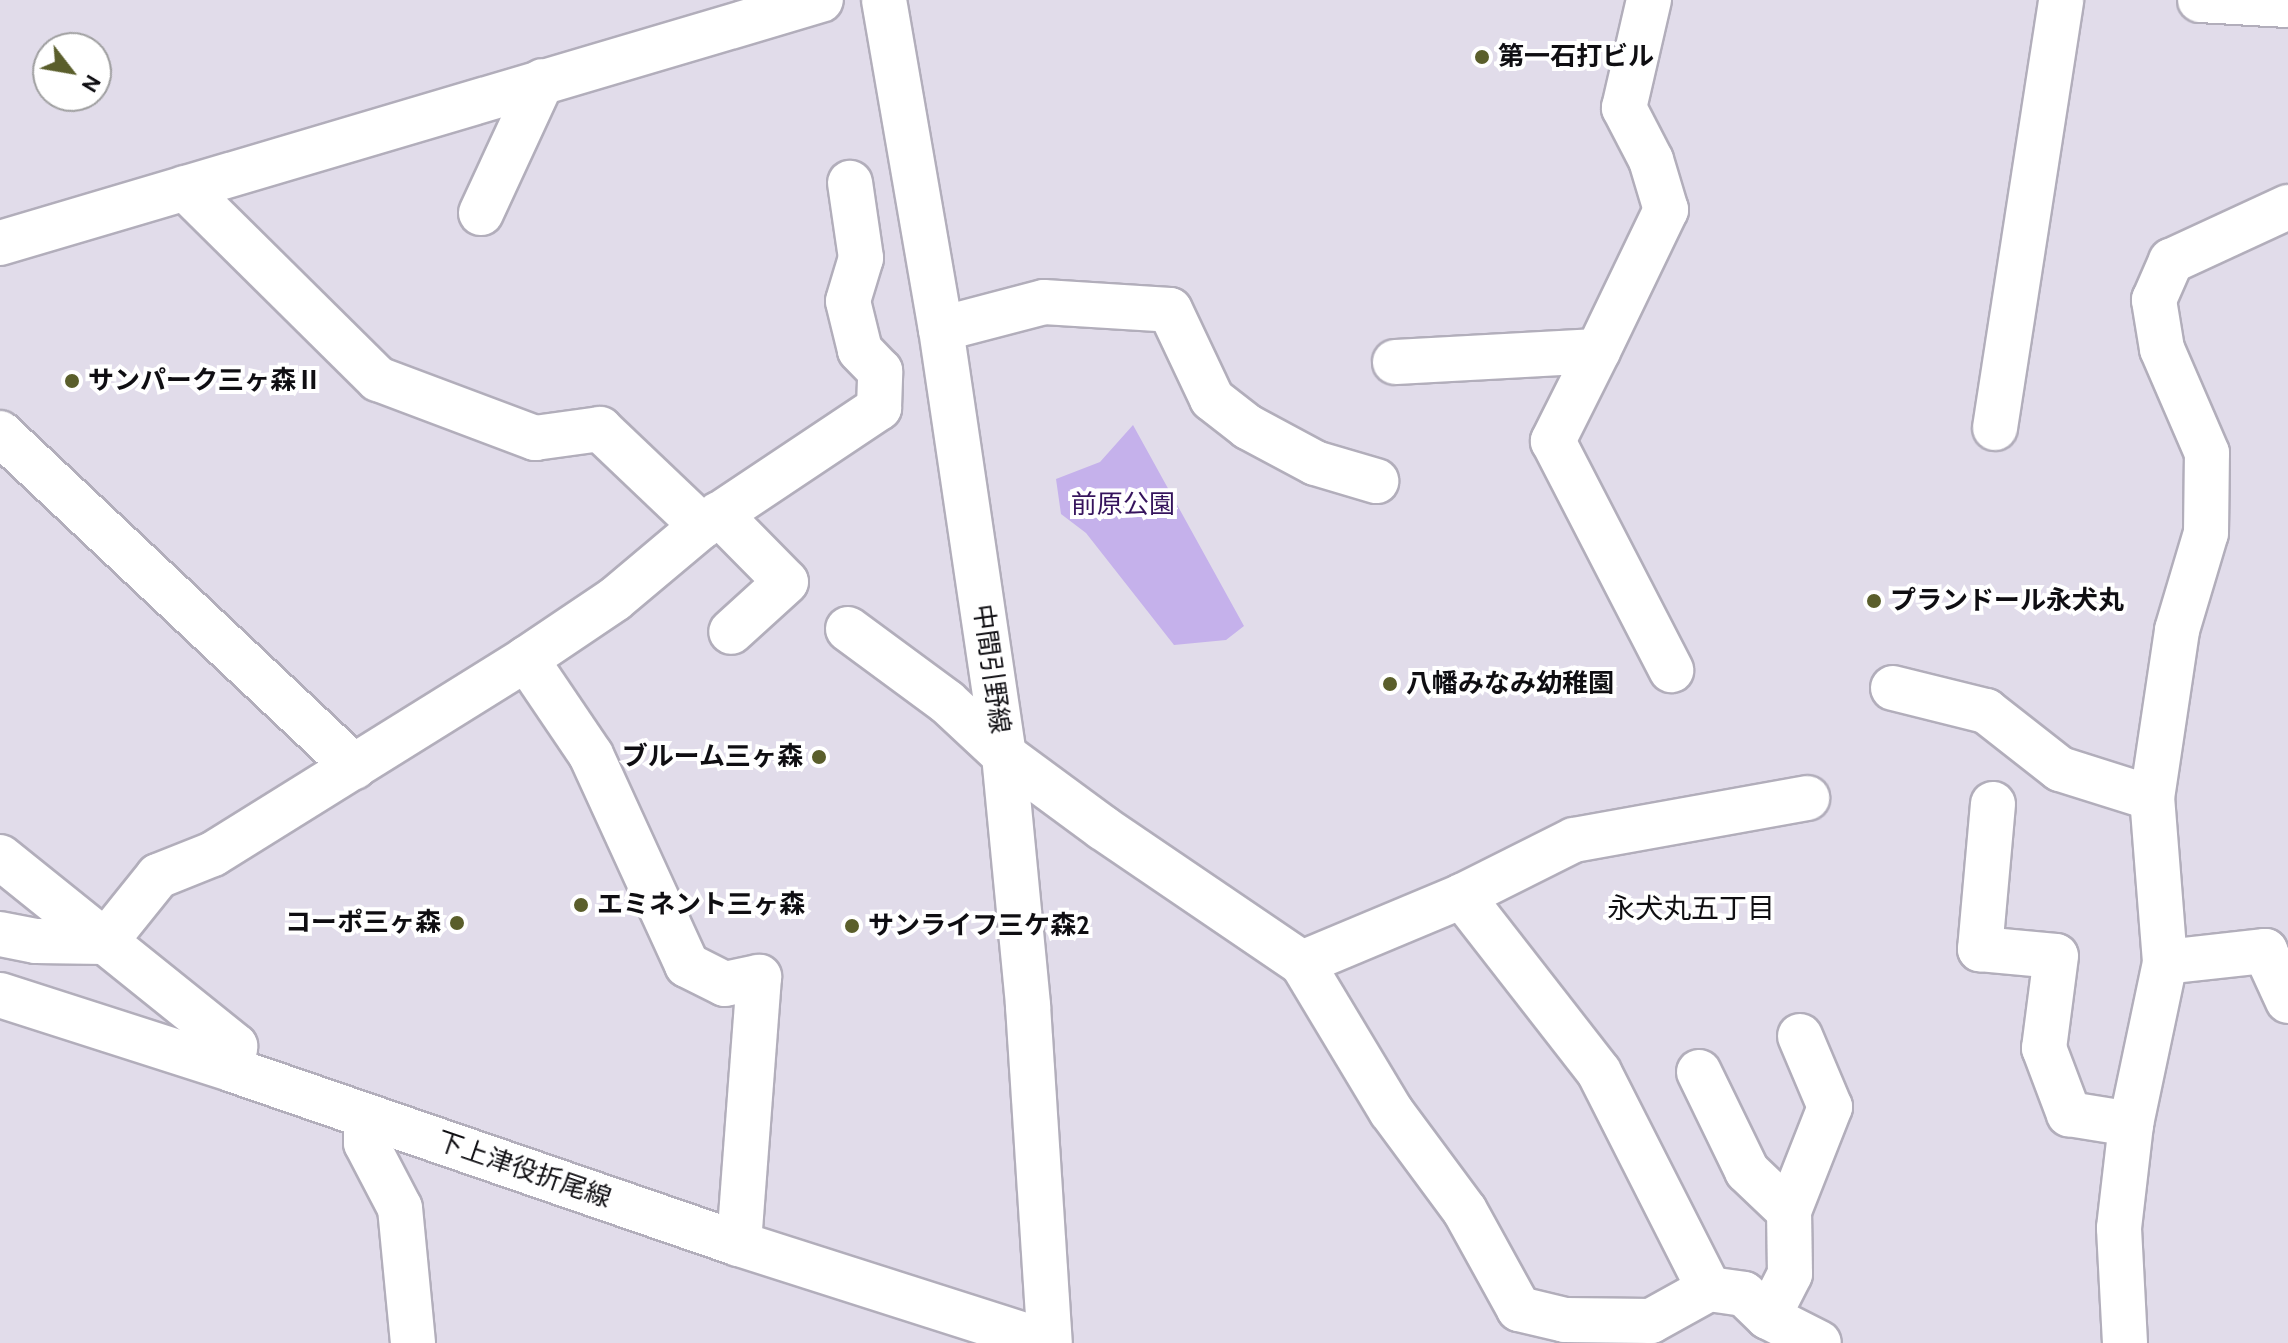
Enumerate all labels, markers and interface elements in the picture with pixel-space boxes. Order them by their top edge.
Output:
north arrow [32,32,112,112]
place label: 第一石打ビル [1498,41,1654,73]
marker: 第一石打ビル [1473,48,1491,66]
text: N [76,70,107,97]
place label: サンパーク三ヶ森Ⅱ [88,365,322,397]
marker: サンパーク三ヶ森Ⅱ [63,372,81,390]
park label: 前原公園 [1071,489,1175,521]
place label: プランドール永犬丸 [1890,585,2124,617]
marker: プランドール永犬丸 [1865,592,1883,610]
street label: 中間引野線 [967,602,1015,736]
place label: 八幡みなみ幼稚園 [1406,668,1614,700]
marker: 八幡みなみ幼稚園 [1381,675,1399,693]
place label: ブルーム三ヶ森 [621,741,803,773]
marker: ブルーム三ヶ森 [810,748,828,766]
place label: エミネント三ヶ森 [597,889,805,921]
district label: 永犬丸五丁目 [1607,891,1775,925]
marker: エミネント三ヶ森 [572,896,590,914]
place label: コーポ三ヶ森 [285,907,441,939]
place label: サンライフ三ケ森2 [868,910,1090,942]
marker: コーポ三ヶ森 [448,914,466,932]
marker: サンライフ三ケ森2 [843,917,861,935]
street label: 下上津役折尾線 [433,1126,615,1214]

